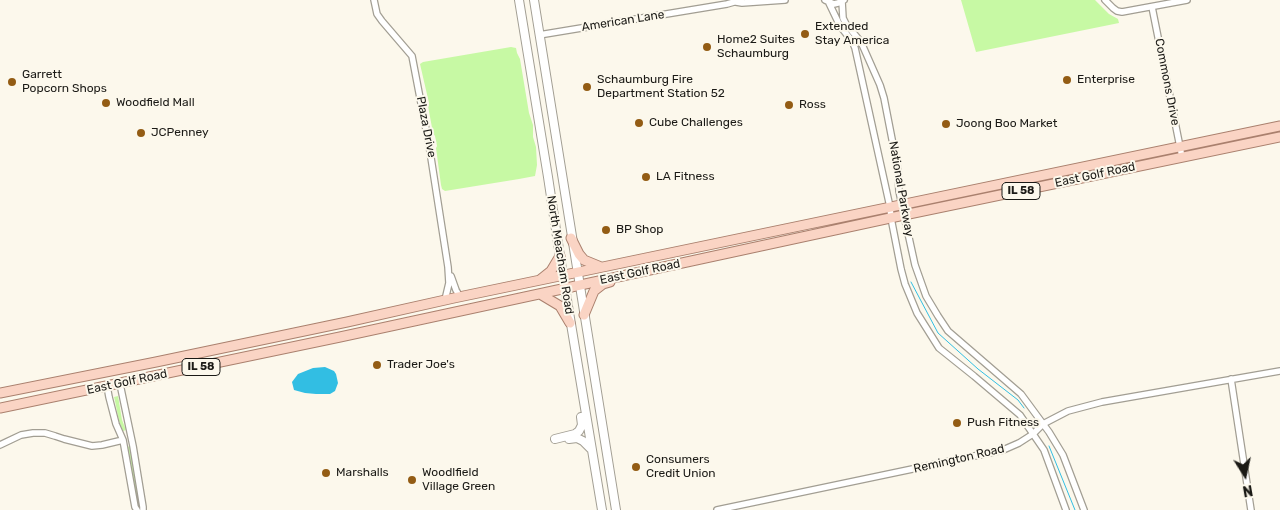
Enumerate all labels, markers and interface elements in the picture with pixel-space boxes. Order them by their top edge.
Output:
street label: American Lane [581,7,665,35]
place label: Extended Stay America [815,20,889,48]
marker: Extended Stay America [799,28,811,40]
place label: Home2 Suites Schaumburg [717,33,795,61]
street label: Commons Drive [1152,37,1182,127]
marker: Home2 Suites Schaumburg [701,41,713,53]
place label: Garrett Popcorn Shops [22,68,107,96]
place label: Schaumburg Fire Department Station 52 [597,73,725,101]
place label: Enterprise [1077,73,1135,87]
marker: Enterprise [1061,74,1073,86]
marker: Garrett Popcorn Shops [6,76,18,88]
marker: Schaumburg Fire Department Station 52 [581,81,593,93]
street label: Plaza Drive [413,95,439,159]
place label: Woodfield Mall [116,96,195,110]
marker: Woodfield Mall [100,97,112,109]
place label: Ross [799,98,826,112]
marker: Ross [783,99,795,111]
place label: Cube Challenges [649,116,743,130]
marker: Cube Challenges [633,117,645,129]
place label: Joong Boo Market [956,117,1057,131]
marker: Joong Boo Market [940,118,952,130]
place label: JCPenney [151,126,209,140]
marker: JCPenney [135,127,147,139]
street label: National Parkway [886,140,916,238]
street label: East Golf Road [1054,159,1136,191]
place label: LA Fitness [656,170,715,184]
marker: LA Fitness [640,171,652,183]
road number: IL 58 [1002,182,1040,200]
street label: North Meacham Road [543,195,577,315]
place label: BP Shop [616,223,663,237]
marker: BP Shop [600,224,612,236]
street label: East Golf Road [599,256,681,288]
road number: IL 58 [182,358,220,376]
place label: Trader Joe's [387,358,455,372]
marker: Trader Joe's [371,359,383,371]
street label: East Golf Road [86,366,168,398]
place label: Push Fitness [967,416,1039,430]
marker: Push Fitness [951,417,963,429]
street label: Remington Road [912,442,1006,476]
north arrow [1220,450,1270,500]
place label: Consumers Credit Union [646,453,716,481]
marker: Consumers Credit Union [630,461,642,473]
place label: Marshalls [336,466,389,480]
place label: Woodlfield Village Green [422,466,495,494]
marker: Marshalls [320,467,332,479]
marker: Woodlfield Village Green [406,474,418,486]
text: N [1241,481,1254,500]

